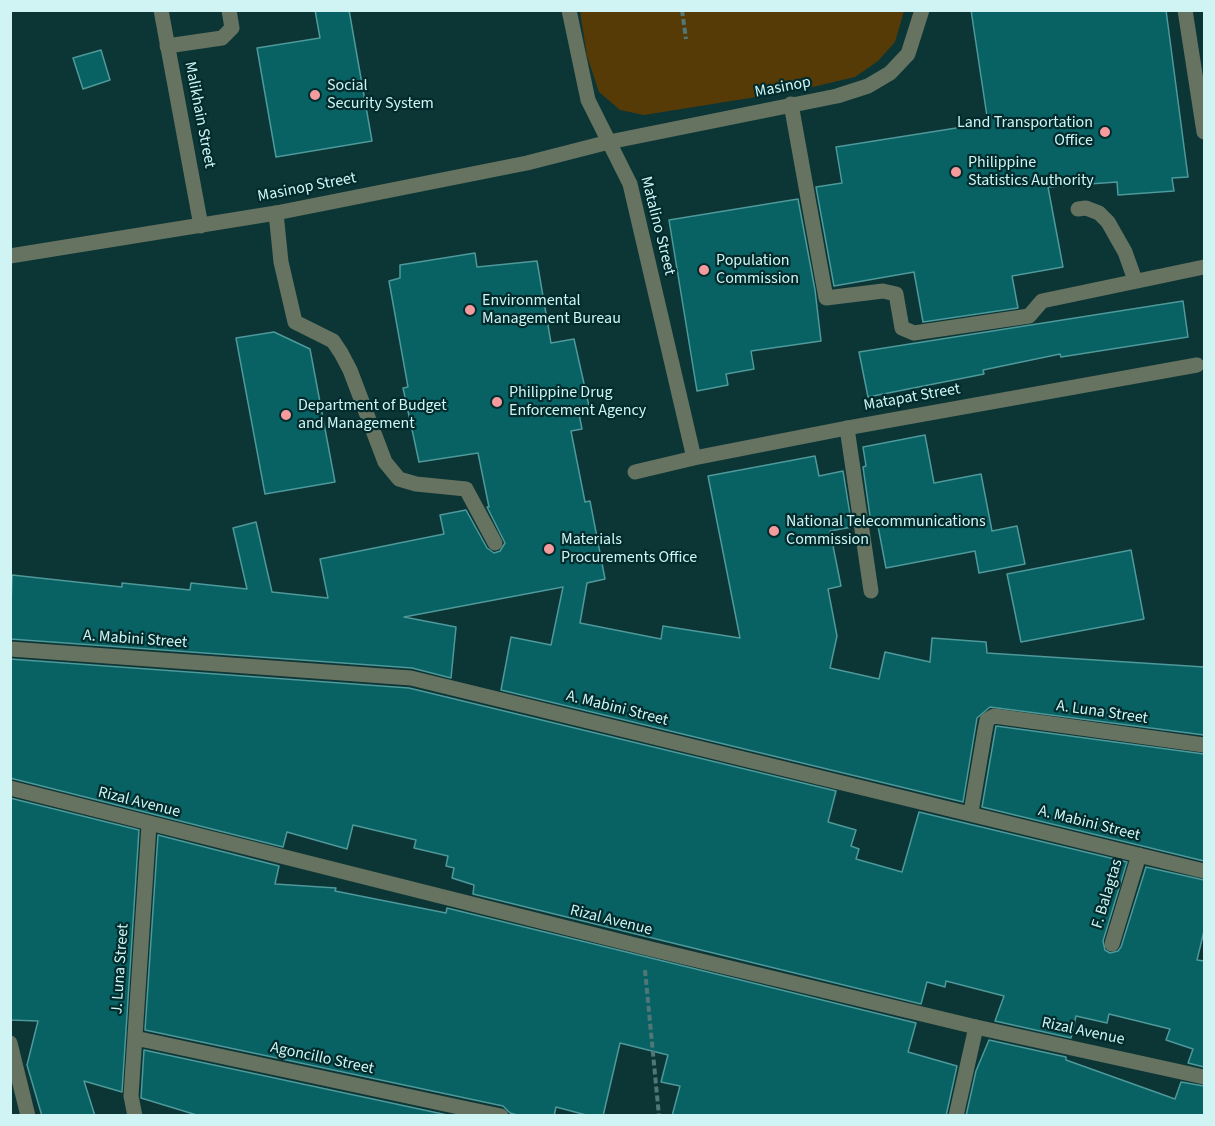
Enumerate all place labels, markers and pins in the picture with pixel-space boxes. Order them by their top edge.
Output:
place label: Social Security System [327,76,434,114]
marker: Social Security System [308,88,322,102]
place label: Land Transportation Office [957,113,1093,151]
marker: Land Transportation Office [1098,125,1112,139]
place label: Philippine Statistics Authority [968,153,1094,191]
marker: Philippine Statistics Authority [949,165,963,179]
place label: Population Commission [716,251,799,289]
marker: Population Commission [697,263,711,277]
place label: Environmental Management Bureau [482,291,621,329]
marker: Environmental Management Bureau [463,303,477,317]
place label: Philippine Drug Enforcement Agency [509,383,646,421]
marker: Philippine Drug Enforcement Agency [490,395,504,409]
place label: Department of Budget and Management [298,396,447,434]
marker: Department of Budget and Management [279,408,293,422]
place label: National Telecommunications Commission [786,512,986,550]
marker: National Telecommunications Commission [767,524,781,538]
place label: Materials Procurements Office [561,530,697,568]
marker: Materials Procurements Office [542,542,556,556]

